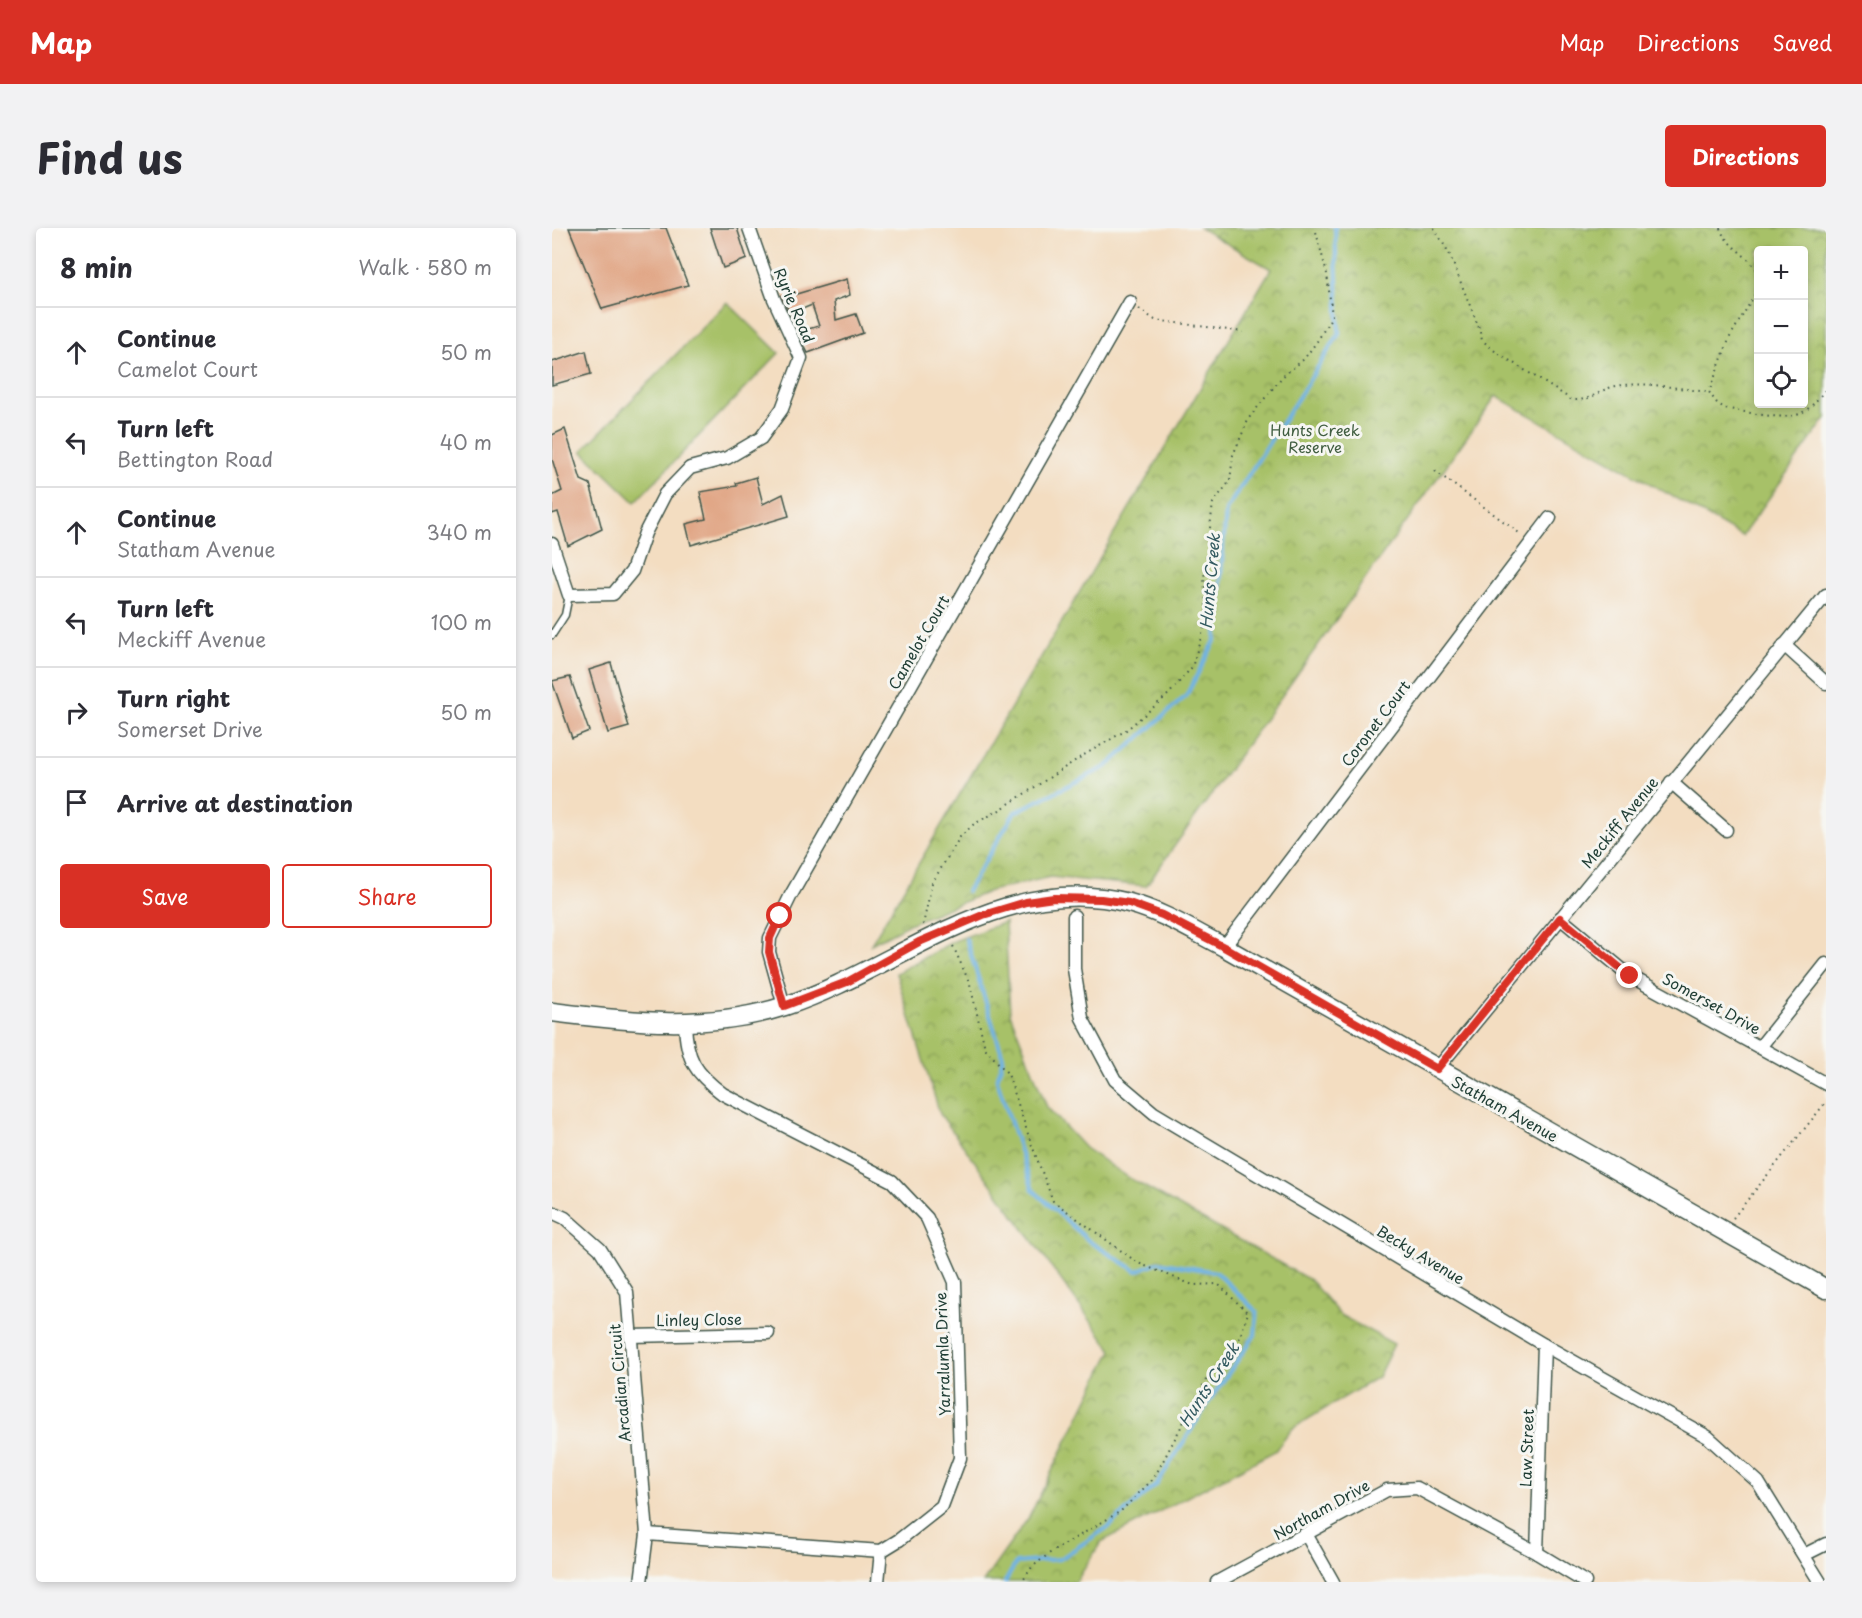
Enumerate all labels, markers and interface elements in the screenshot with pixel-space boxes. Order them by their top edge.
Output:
text: Map [30,21,92,64]
text: Map [1559,26,1604,58]
text: Directions [1637,26,1739,58]
text: Saved [1772,26,1832,58]
text: Find us [36,125,183,188]
button: Directions [1665,125,1826,187]
map controls [1754,246,1808,408]
button: + [1754,246,1808,300]
text: 8 min [60,248,133,287]
text: Walk · 580 m [358,252,492,282]
street label: Ryrie Road [769,264,821,346]
button: − [1754,300,1808,354]
text: Continue [117,321,216,354]
icon: ahead [60,336,93,369]
text: 50 m [440,337,492,367]
text: Camelot Court [117,354,258,384]
button: locate [1754,354,1808,408]
text: Turn left [117,411,214,444]
park label: Hunts Creek Reserve [1270,418,1360,458]
icon: left [60,426,93,459]
text: 40 m [440,427,492,457]
text: Bettington Road [117,444,273,474]
text: Continue [117,501,216,534]
icon: ahead [60,516,93,549]
text: 340 m [427,517,492,547]
water label: Hunts Creek [1193,531,1225,630]
text: Statham Avenue [117,534,275,564]
text: Turn left [117,591,214,624]
street label: Camelot Court [882,591,954,693]
icon: left [60,606,93,639]
text: 100 m [431,607,492,637]
text: Meckiff Avenue [117,624,266,654]
street label: Coronet Court [1335,675,1415,771]
text: Turn right [117,681,230,714]
icon: right [60,696,93,729]
text: 50 m [440,697,492,727]
text: Somerset Drive [117,714,263,744]
street label: Meckiff Avenue [1575,771,1663,873]
icon: arrive [60,786,93,819]
text: Arrive at destination [117,786,353,819]
button: Save [60,864,270,928]
button: Share [282,864,492,928]
route start [766,902,792,928]
route end [1616,962,1642,988]
street label: Somerset Drive [1659,966,1765,1040]
street label: Statham Avenue [1447,1069,1563,1147]
street label: Becky Avenue [1373,1219,1469,1289]
street label: Yarralumla Drive [928,1292,956,1416]
street label: Linley Close [656,1307,742,1331]
street label: Arcadian Circuit [602,1323,636,1443]
water label: Hunts Creek [1172,1336,1245,1431]
street label: Law Street [1513,1409,1539,1487]
street label: Northam Drive [1269,1473,1373,1545]

